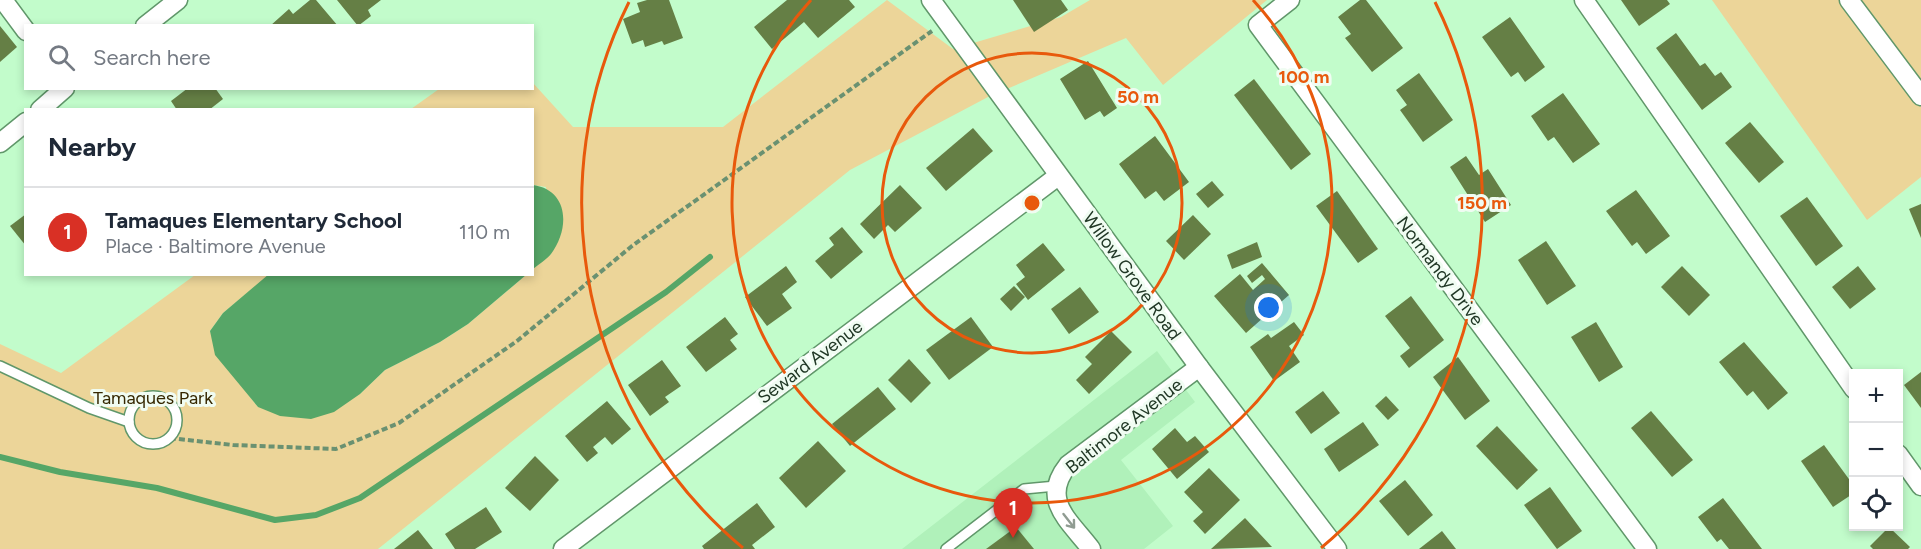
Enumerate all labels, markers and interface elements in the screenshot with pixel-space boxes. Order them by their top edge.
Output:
search box [24,24,534,90]
icon: search [45,41,78,74]
text: Search here [93,44,211,71]
text: 100 m [1279,66,1329,88]
text: 50 m [1117,86,1159,108]
text: Nearby [48,131,136,163]
text: 150 m [1457,192,1507,214]
centre of rings [1022,193,1042,213]
text: Tamaques Elementary School [105,207,402,234]
street label: Willow Grove Road [1078,208,1186,344]
street label: Normandy Drive [1392,212,1488,330]
text: 1 [63,220,72,244]
text: 110 m [459,220,510,244]
text: Place · Baltimore Avenue [105,234,326,258]
your location [1254,293,1283,322]
street label: Seward Avenue [753,315,867,409]
map controls [1849,369,1903,531]
button: + [1849,369,1903,423]
street label: Baltimore Avenue [1061,373,1187,478]
park label: Tamaques Park [93,387,213,409]
button: − [1849,423,1903,477]
button: locate [1849,477,1903,531]
pin: 1 [994,488,1032,538]
one-way arrow [1062,512,1075,528]

